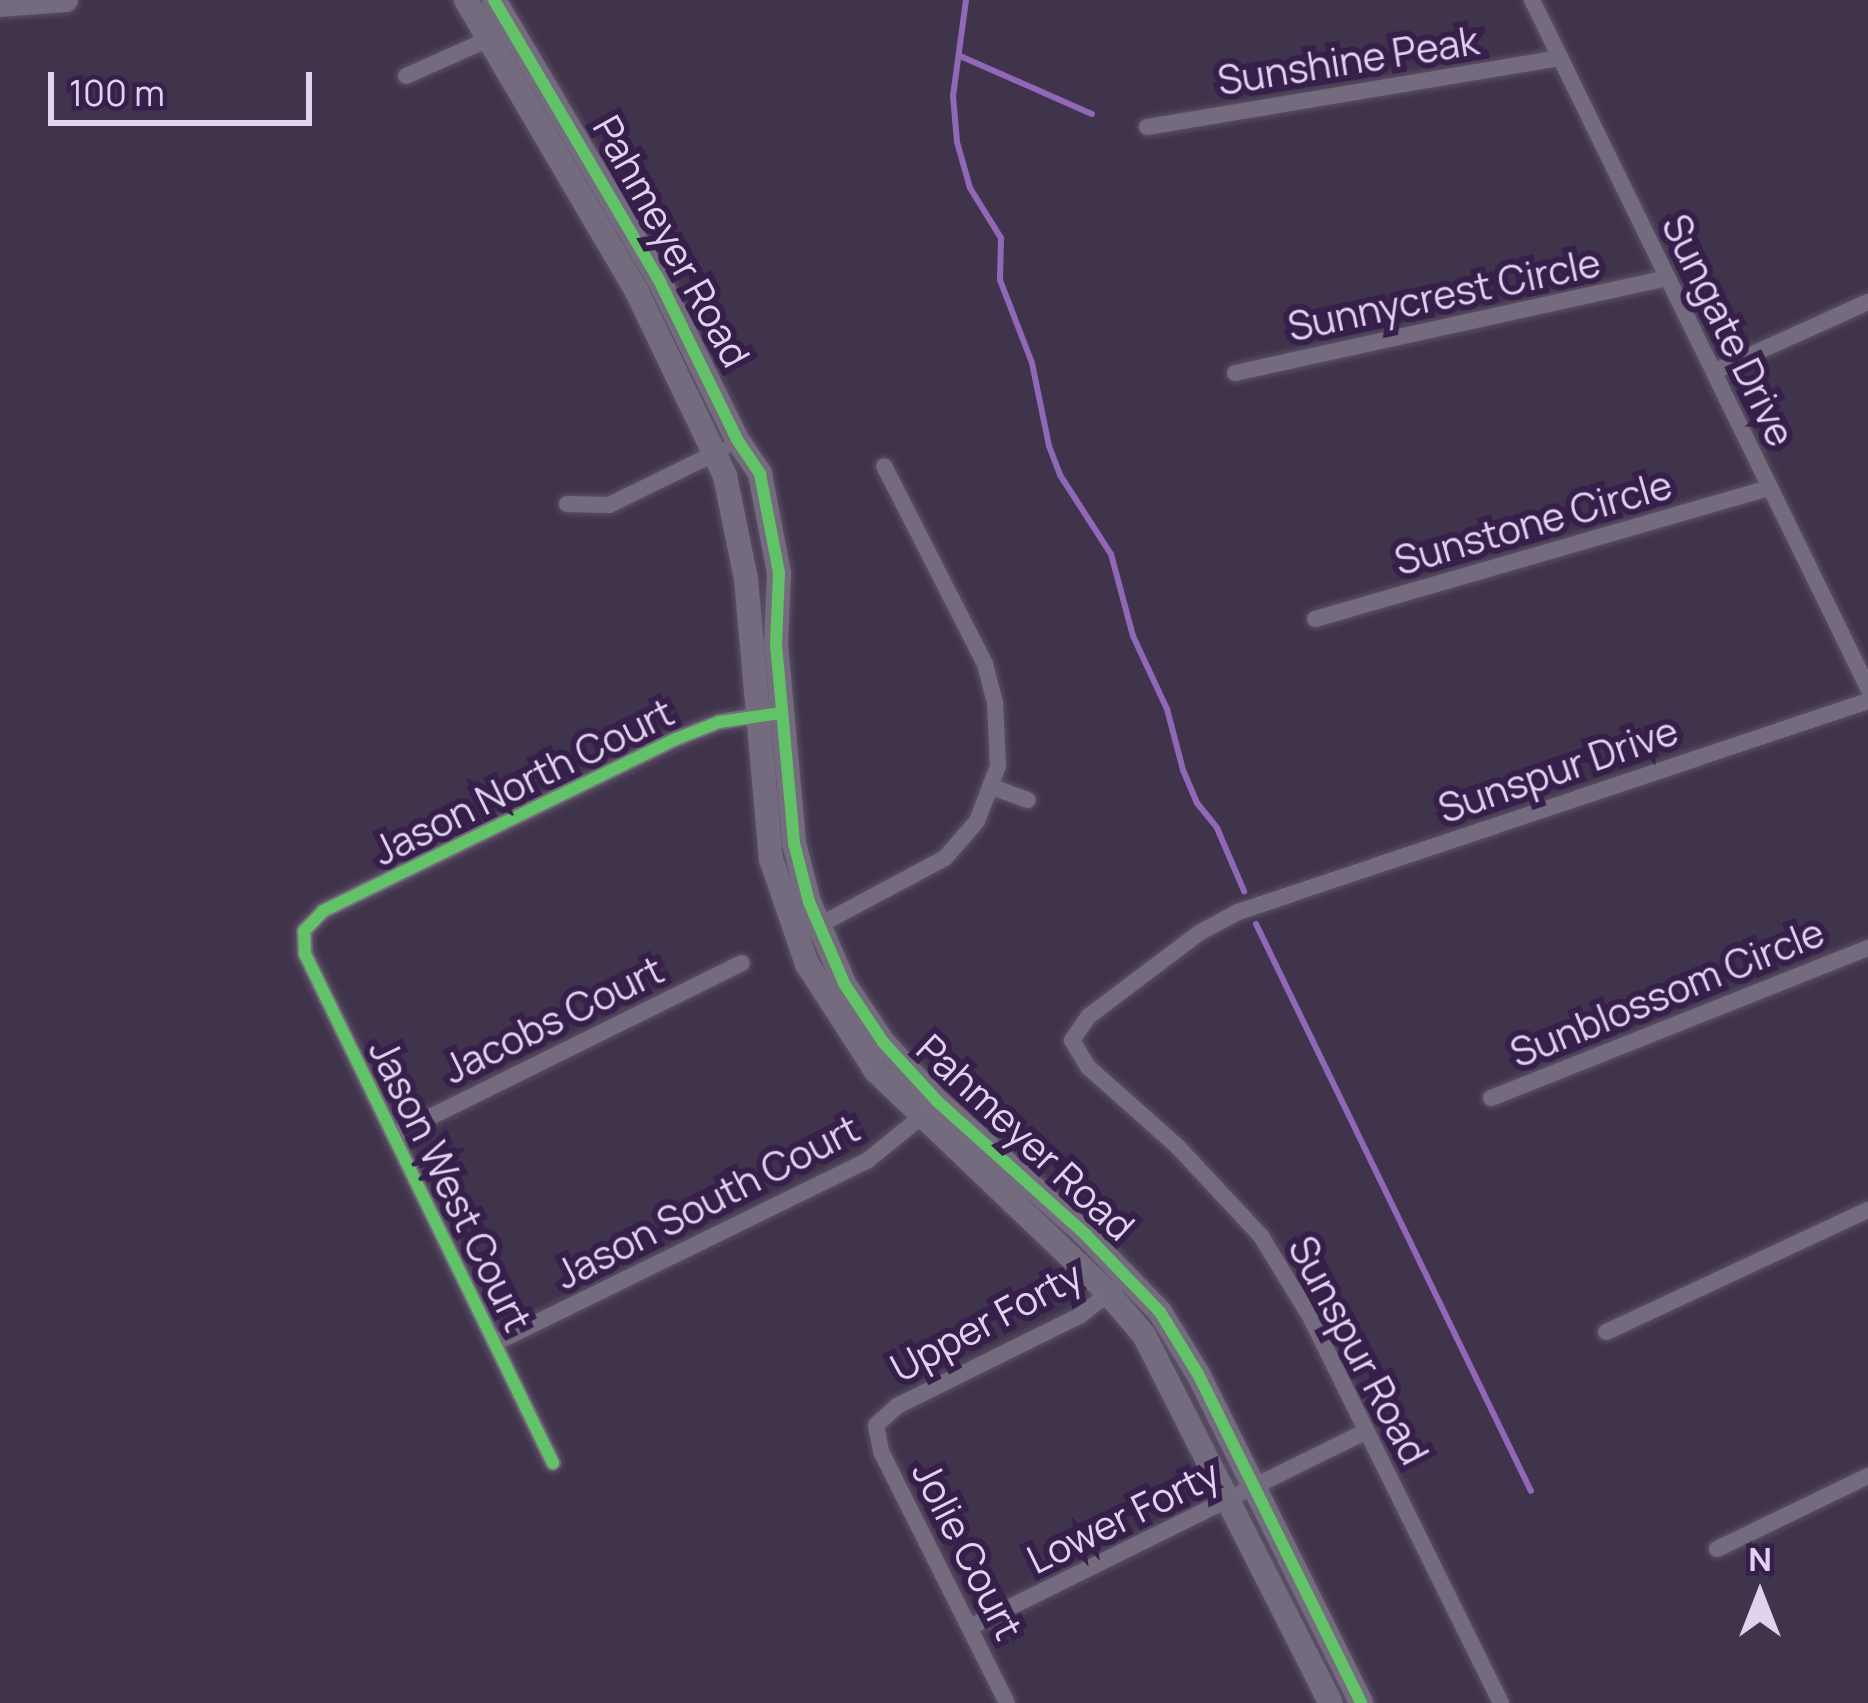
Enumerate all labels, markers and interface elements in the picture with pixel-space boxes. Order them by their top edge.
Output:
street label: Sunshine Peak [1214,16,1482,104]
scale bar [54,48,318,122]
text: 100 m [69,68,165,117]
street label: Pahmeyer Road [584,107,760,375]
street label: Sungate Drive [1653,207,1805,453]
street label: Sunnycrest Circle [1284,238,1604,350]
street label: Sunstone Circle [1389,460,1677,584]
street label: Jason North Court [365,688,681,874]
street label: Sunspur Drive [1432,706,1684,832]
street label: Sunblossom Circle [1503,908,1831,1076]
street label: Jacobs Court [435,946,671,1092]
street label: Pahmeyer Road [908,1025,1144,1249]
street label: Jason West Court [360,1031,542,1339]
street label: Jason South Court [547,1104,867,1298]
street label: Sunspur Road [1279,1228,1439,1472]
street label: Upper Forty [882,1251,1090,1391]
street label: Lower Forty [1019,1449,1227,1583]
street label: Jolie Court [903,1453,1033,1647]
north arrow [1700,1535,1820,1655]
text: N [1748,1536,1772,1581]

